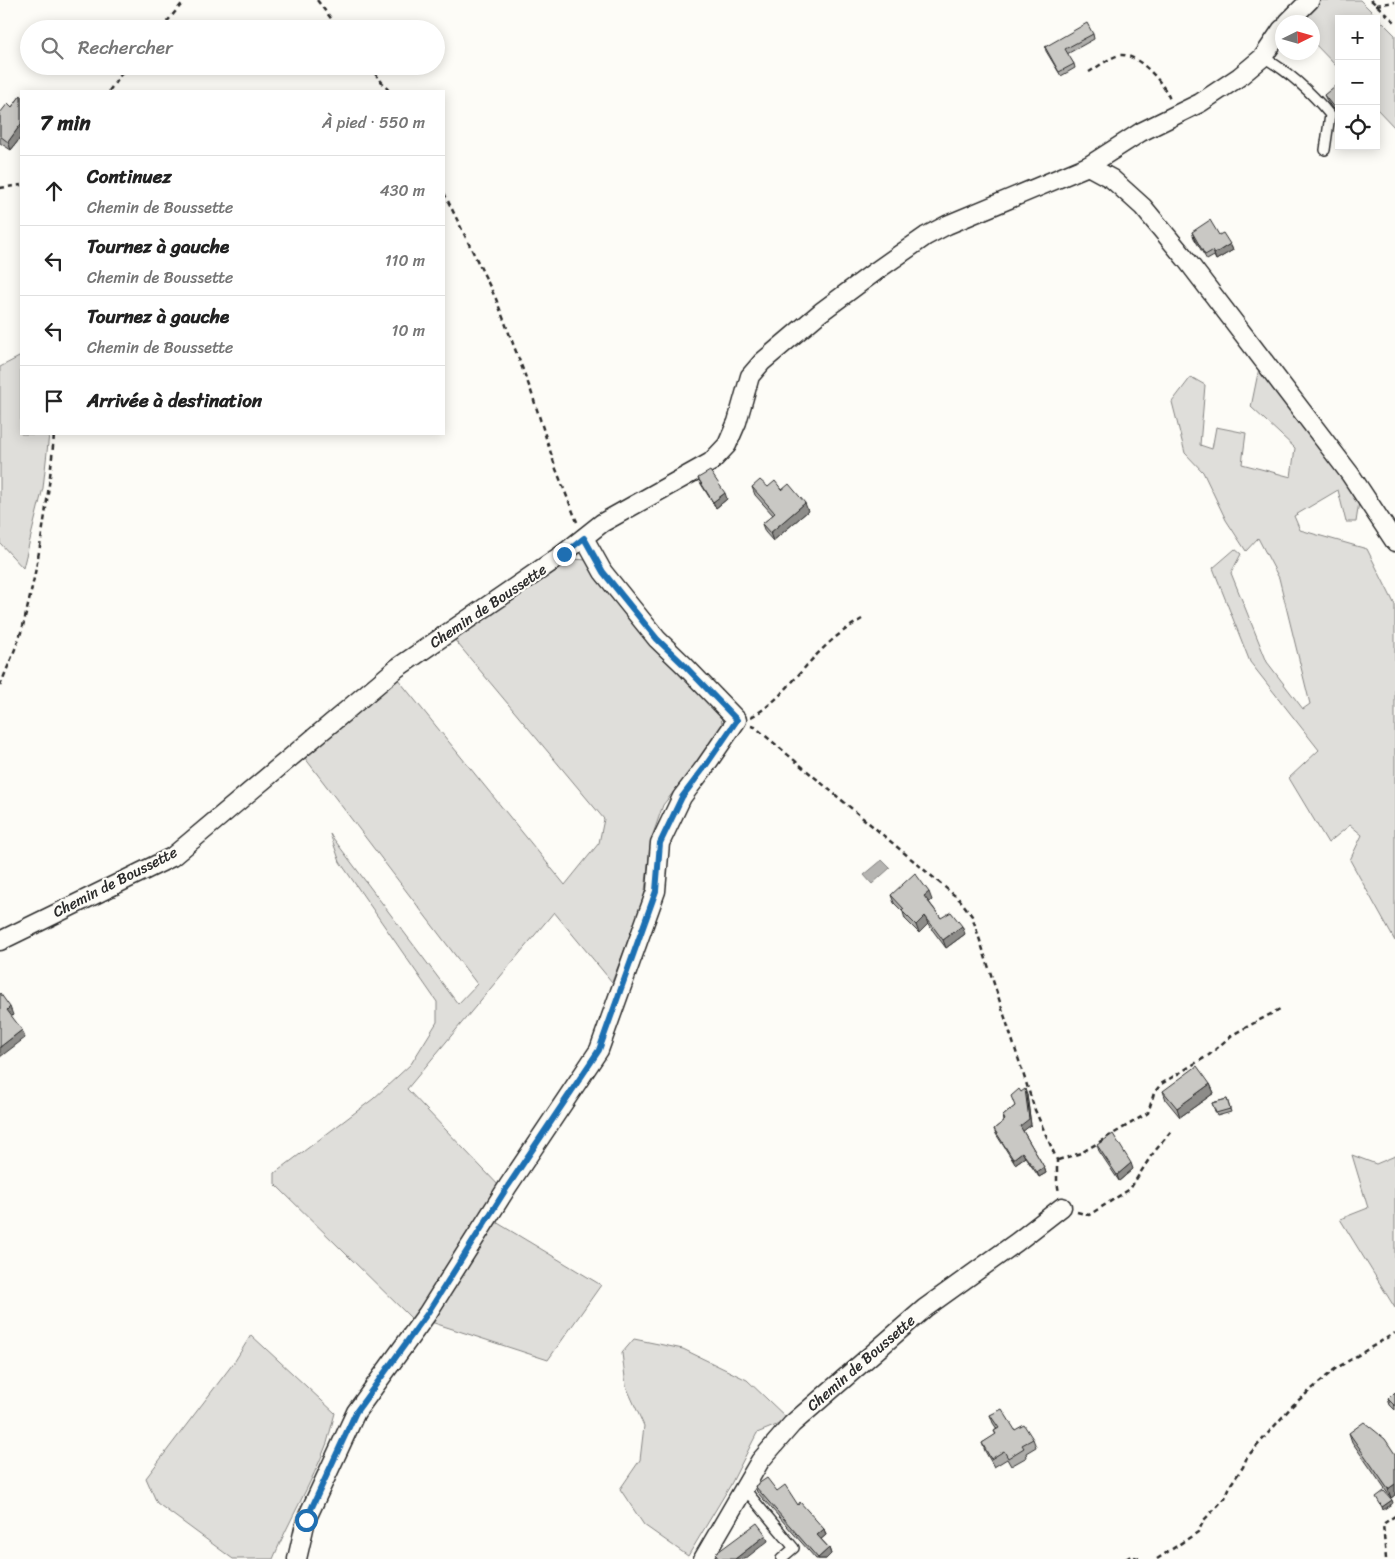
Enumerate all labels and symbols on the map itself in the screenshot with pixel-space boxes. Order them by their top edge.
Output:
north arrow [1275,15,1320,60]
route end [553,543,576,566]
street label: Chemin de Boussette [424,557,552,655]
street label: Chemin de Boussette [48,839,182,925]
street label: Chemin de Boussette [801,1308,922,1418]
route start [295,1509,318,1532]

